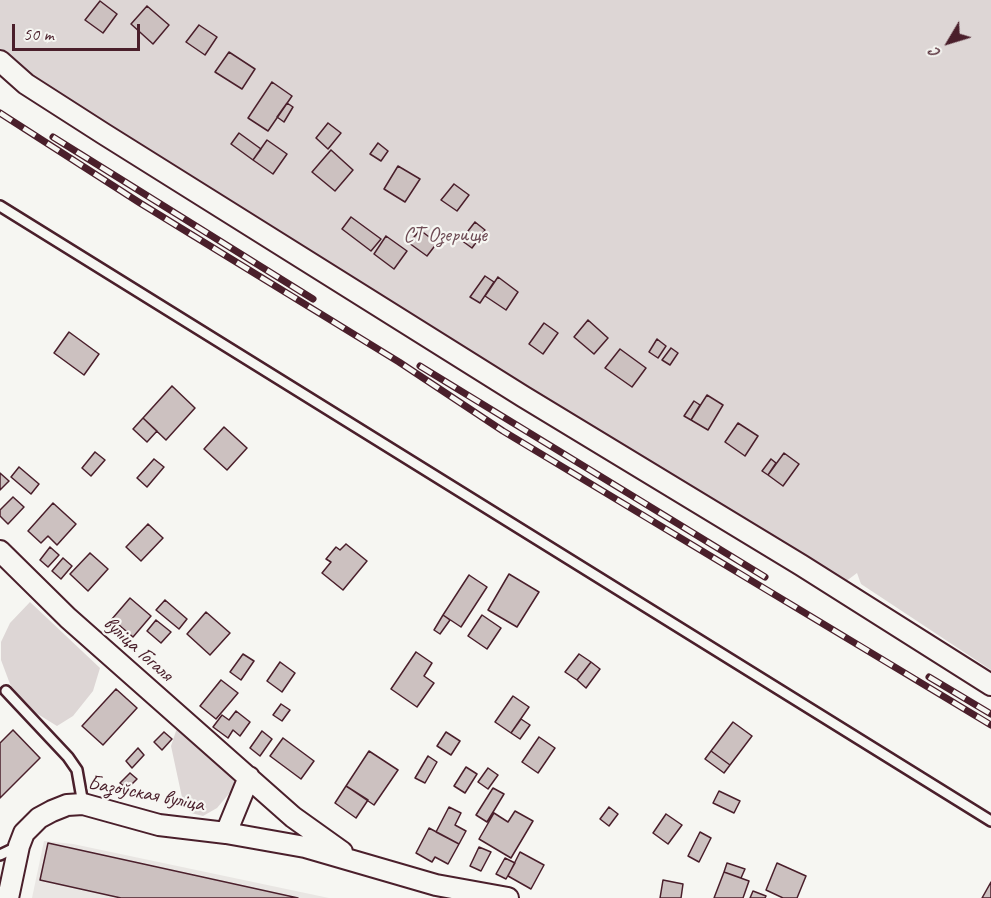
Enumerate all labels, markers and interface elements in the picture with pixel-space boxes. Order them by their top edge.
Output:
scale bar [15,12,142,50]
north arrow [919,12,979,72]
text: 50 m [23,23,54,45]
text: С [925,44,945,62]
park label: СТ Озерище [403,222,487,248]
street label: вуліца Гогаля [98,611,178,687]
street label: Базоўская вуліца [86,770,206,818]

